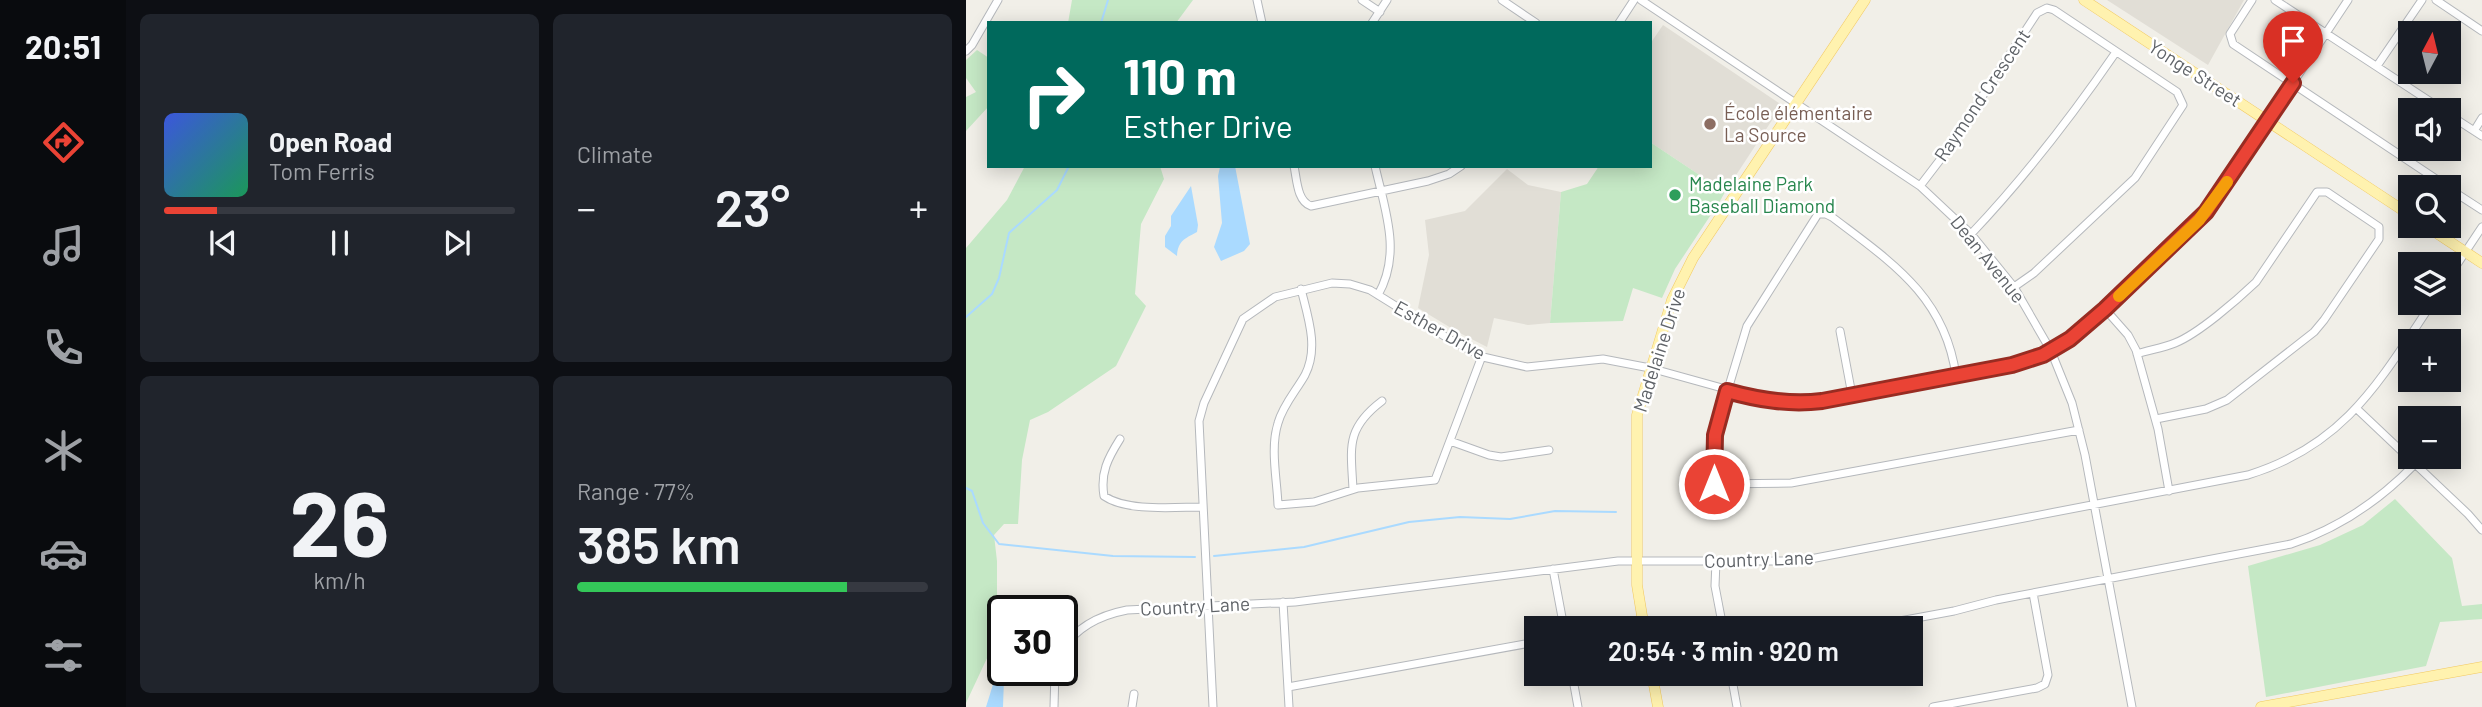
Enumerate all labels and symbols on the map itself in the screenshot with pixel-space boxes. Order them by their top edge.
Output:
pin [2263,11,2323,83]
north arrow [2398,21,2460,84]
street label: Raymond Crescent [1929,24,2034,165]
street label: Yonge Street [2144,34,2246,111]
place label: École élémentaire La Source [1724,101,1873,146]
marker: École élémentaire La Source [1702,116,1718,132]
place label: Madelaine Park Baseball Diamond [1689,172,1835,217]
marker: Madelaine Park Baseball Diamond [1667,187,1683,203]
street label: Dean Avenue [1946,210,2031,307]
street label: Madelaine Drive [1628,285,1689,415]
street label: Esther Drive [1391,295,1490,364]
position arrow [1677,447,1751,521]
street label: Country Lane [1704,545,1814,572]
street label: Country Lane [1139,591,1250,620]
speed limit sign: 30 [987,595,1078,686]

